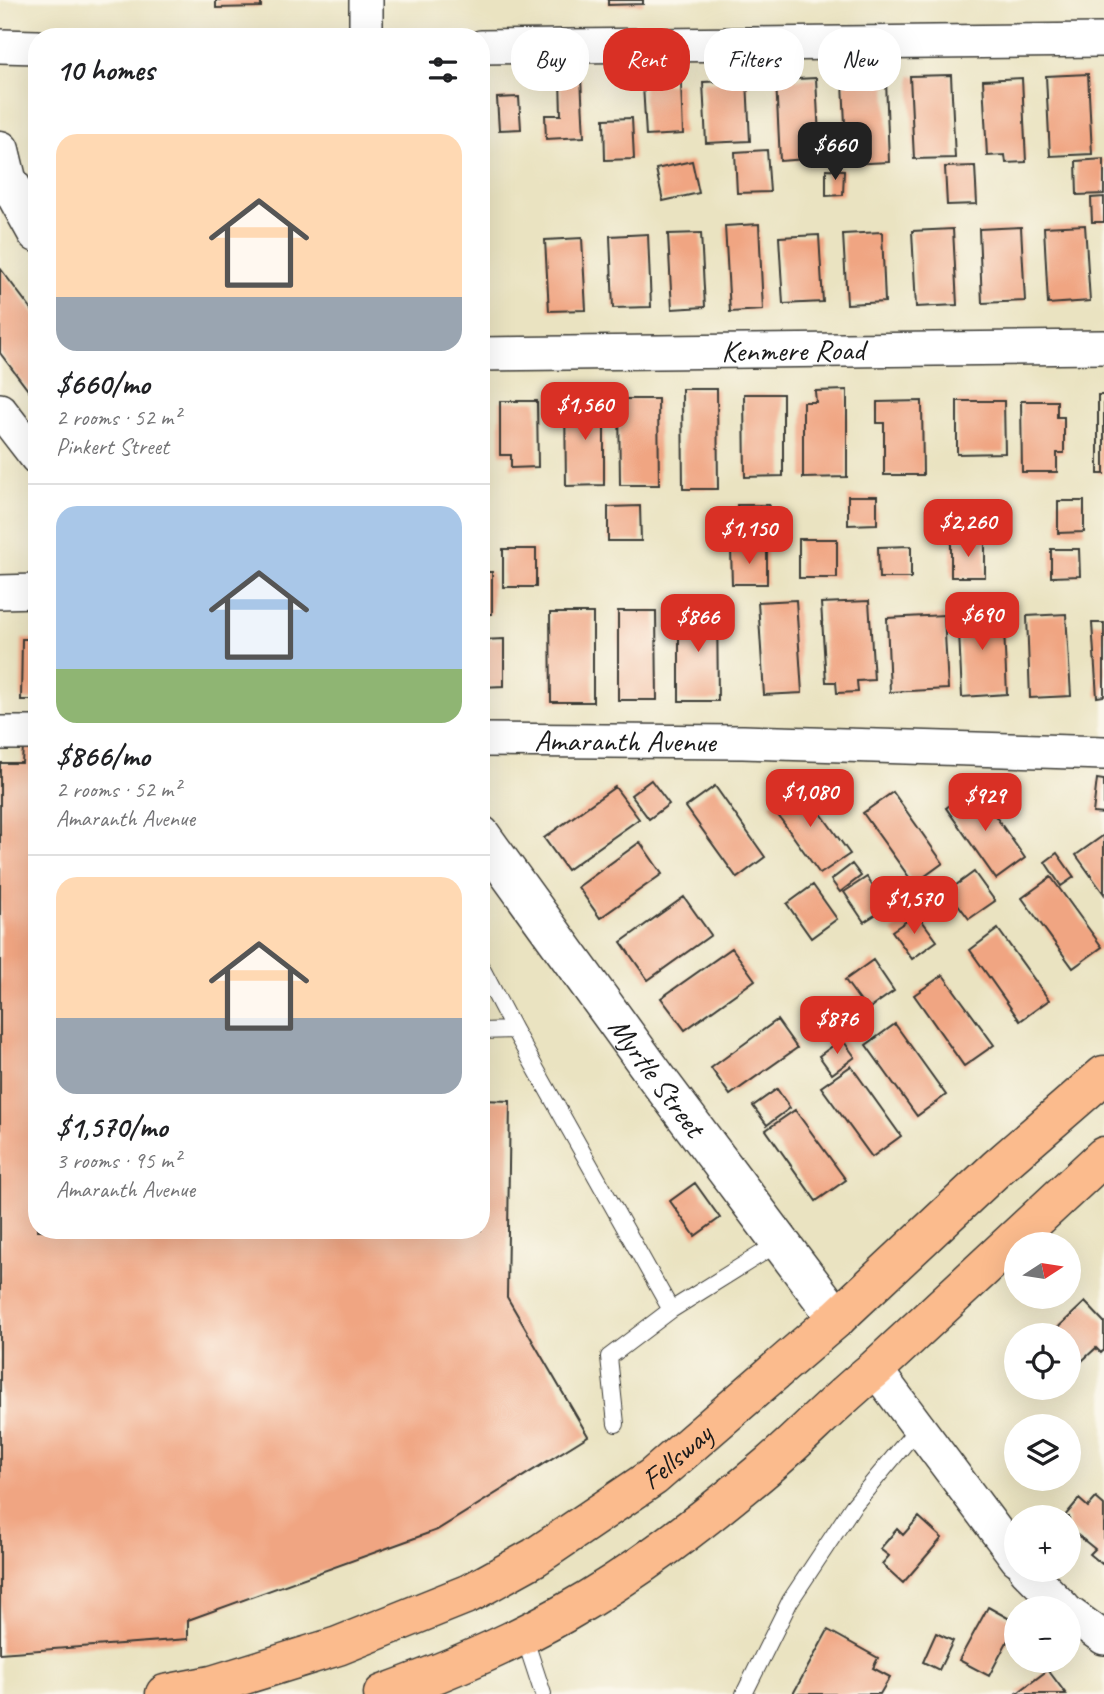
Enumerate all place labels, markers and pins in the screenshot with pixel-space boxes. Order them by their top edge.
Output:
pin: $660 [794,122,876,182]
pin: $1,560 [528,382,642,442]
pin: $2,260 [911,500,1025,559]
pin: $1,150 [692,506,806,566]
pin: $690 [941,592,1023,652]
pin: $866 [657,594,739,654]
pin: $1,080 [753,770,867,829]
pin: $929 [944,774,1026,833]
pin: $1,570 [857,876,971,936]
pin: $876 [796,996,878,1056]

